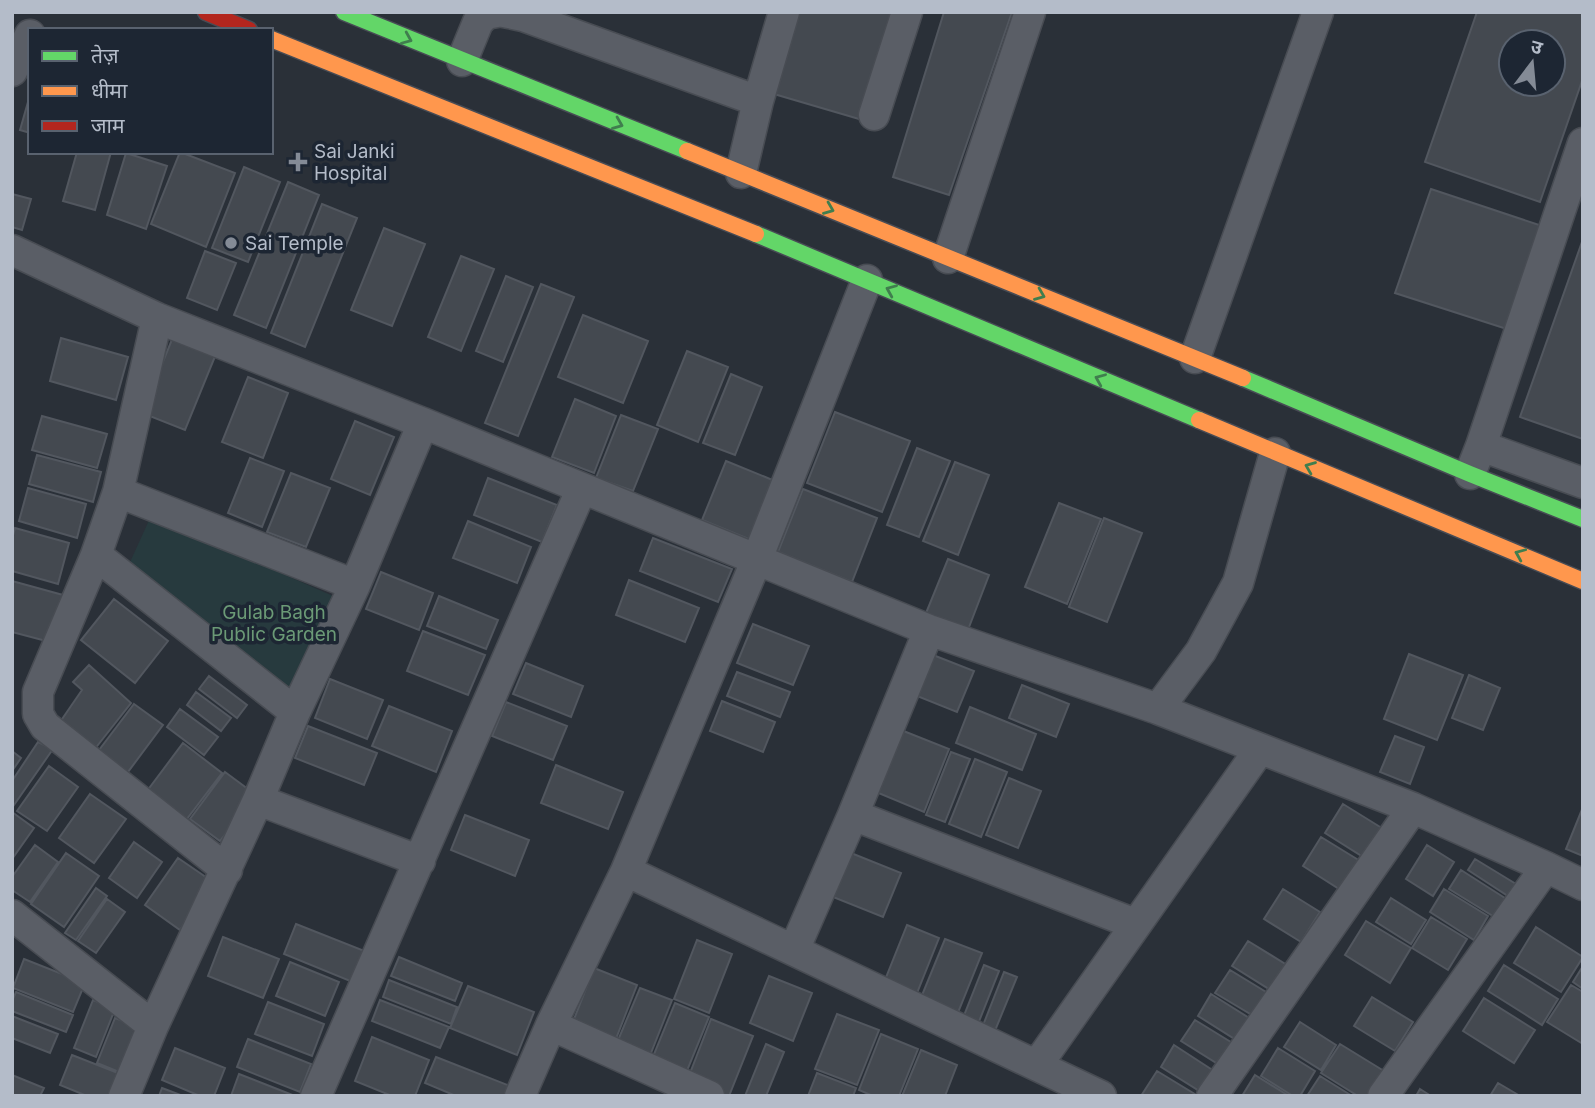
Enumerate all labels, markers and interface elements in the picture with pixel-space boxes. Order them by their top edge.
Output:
legend [28,28,273,154]
north arrow [1497,28,1567,98]
one-way arrow [401,30,413,44]
text: उ [1528,35,1546,60]
text: तेज़ [91,43,119,68]
text: धीमा [91,78,128,103]
text: जाम [91,113,125,138]
one-way arrow [612,115,624,129]
place label: Sai Janki Hospital [314,140,395,185]
marker: Sai Janki Hospital [288,152,308,172]
one-way arrow [823,200,835,214]
place label: Sai Temple [245,232,344,255]
marker: Sai Temple [223,235,239,251]
one-way arrow [885,285,897,299]
one-way arrow [1033,287,1045,301]
one-way arrow [1095,374,1107,388]
one-way arrow [1305,462,1317,476]
one-way arrow [1515,548,1527,562]
park label: Gulab Bagh Public Garden [211,601,337,646]

